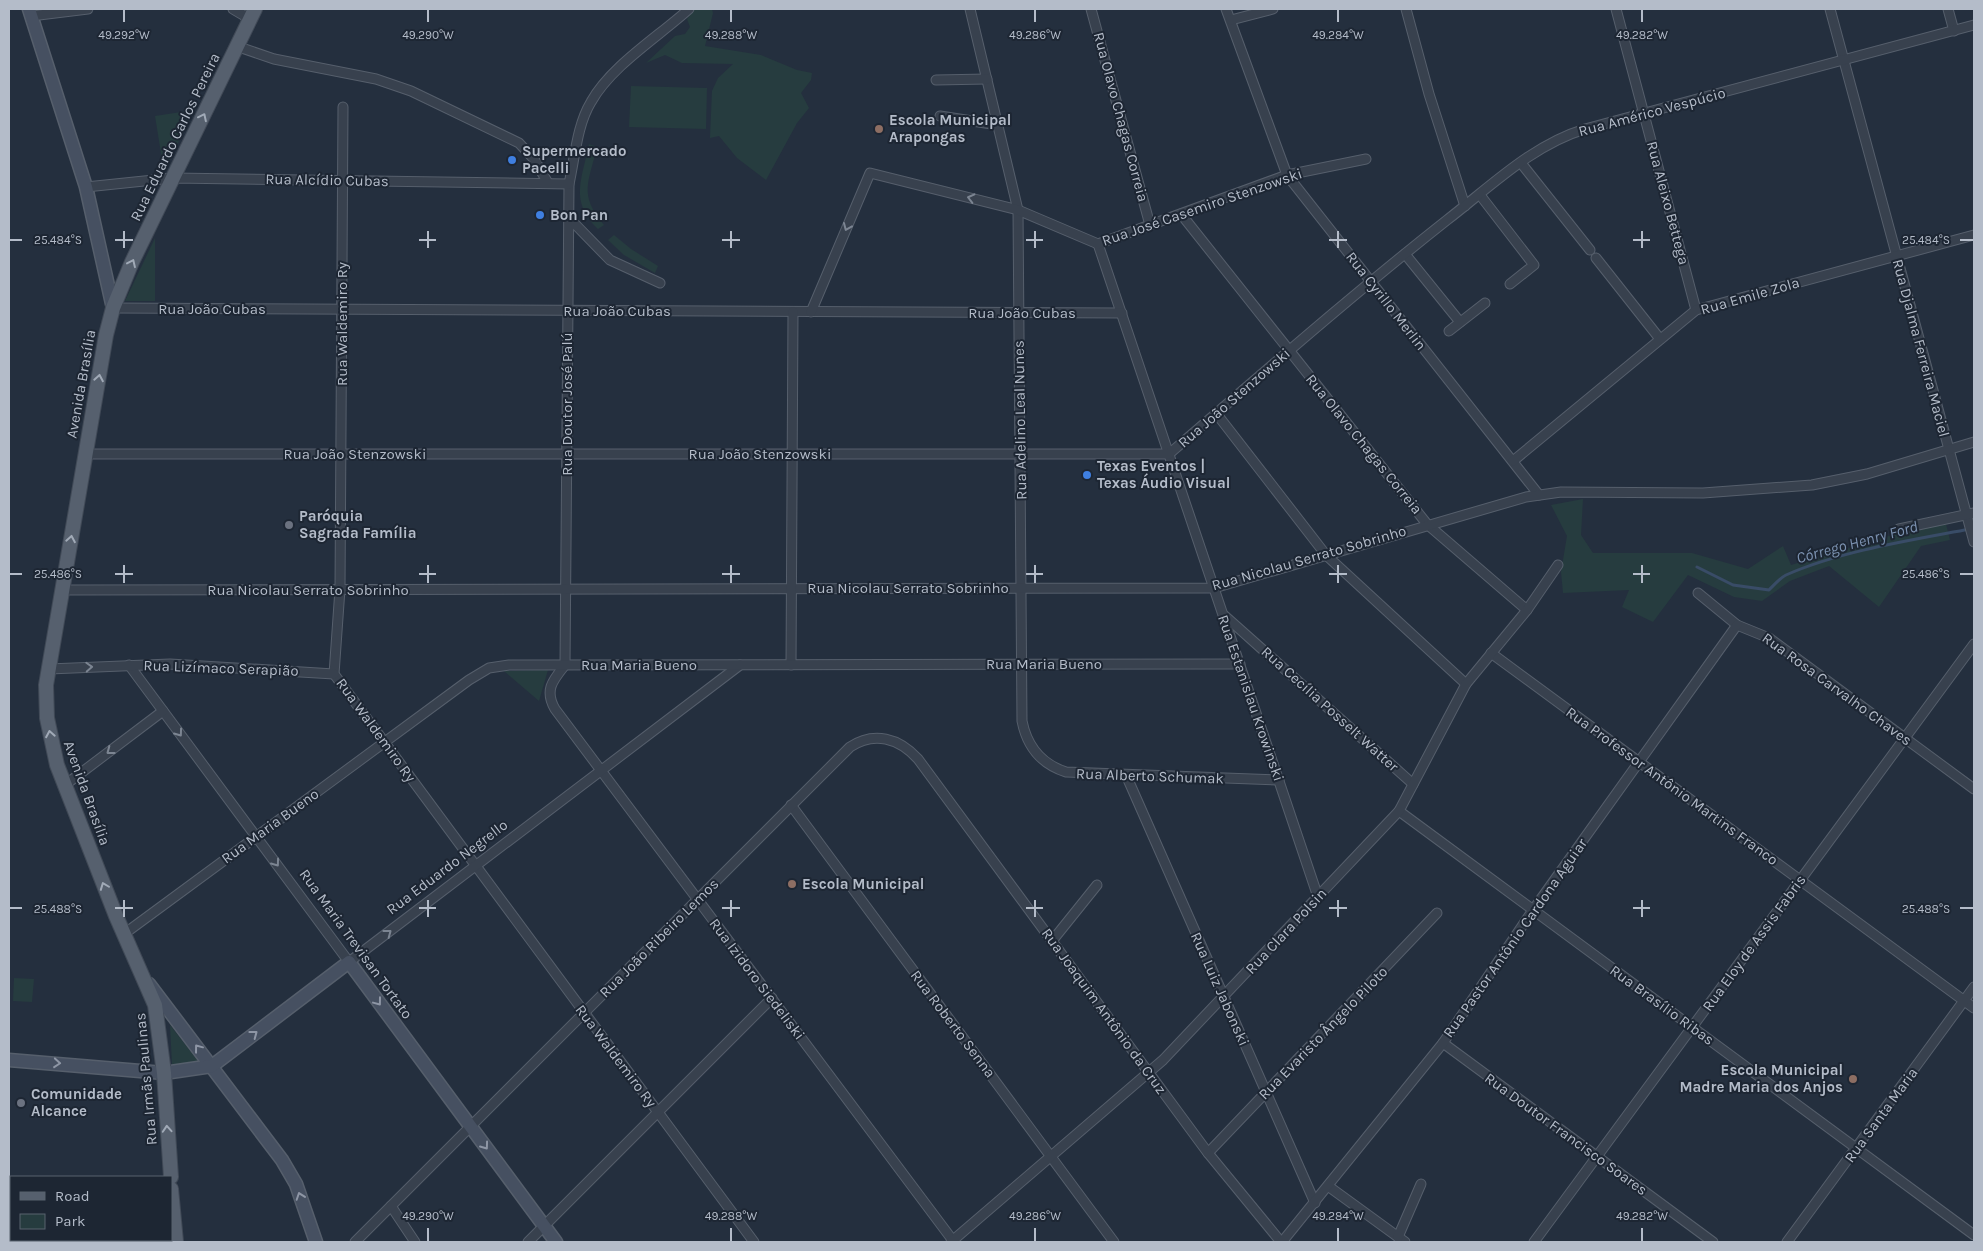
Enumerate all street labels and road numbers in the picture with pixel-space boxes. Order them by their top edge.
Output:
street label: Rua Olavo Chagas Correia [1090,30,1152,204]
street label: Rua Eduardo Carlos Pereira [126,50,224,224]
street label: Rua Américo Vespúcio [1576,84,1728,140]
street label: Rua Aleixo Bettega [1643,139,1693,267]
street label: Rua José Casemiro Stenzowski [1099,164,1305,250]
street label: Rua Alcídio Cubas [265,170,389,190]
street label: Rua Cyrillo Merlin [1342,248,1430,354]
street label: Rua Djalma Ferreira Maciel [1889,257,1953,439]
street label: Rua Waldemiro Ry [333,262,351,386]
street label: Rua Emile Zola [1698,273,1802,319]
street label: Rua João Cubas [158,300,266,318]
street label: Rua João Cubas [563,302,671,320]
street label: Rua João Cubas [968,304,1076,322]
street label: Avenida Brasília [63,328,99,440]
street label: Rua Doutor José Palú [558,332,576,476]
street label: Rua Adelino Leal Nunes [1010,340,1030,500]
street label: Rua João Stenzowski [1174,344,1294,452]
street label: Rua Olavo Chagas Correia [1302,370,1426,518]
street label: Rua João Stenzowski [284,445,426,463]
street label: Rua João Stenzowski [689,445,831,463]
street label: Rua Nicolau Serrato Sobrinho [1210,522,1408,594]
street label: Rua Nicolau Serrato Sobrinho [807,579,1009,597]
street label: Rua Nicolau Serrato Sobrinho [207,581,409,599]
street label: Rua Estanislau Krowinski [1214,612,1288,784]
street label: Rua Rosa Carvalho Chaves [1759,629,1915,749]
street label: Rua Cecília Posselt Watter [1258,643,1403,776]
street label: Rua Maria Bueno [986,655,1102,673]
street label: Rua Lizímaco Serapião [143,656,299,680]
street label: Rua Maria Bueno [581,656,697,674]
street label: Rua Waldemiro Ry [332,675,420,785]
street label: Rua Professor Antônio Martins Franco [1562,703,1782,869]
street label: Avenida Brasília [60,738,114,848]
street label: Rua Alberto Schumak [1076,764,1224,788]
street label: Rua Maria Bueno [218,785,322,867]
street label: Rua Eduardo Negrello [383,816,511,918]
street label: Rua Pastor Antônio Cardona Aguiar [1439,834,1591,1041]
street label: Rua Maria Trevisan Tortato [296,866,416,1022]
street label: Rua Eloy de Assis Fabris [1698,871,1810,1015]
street label: Rua João Ribeiro Lemos [596,875,722,1001]
street label: Rua Clara Polsin [1242,884,1330,978]
street label: Rua Izidoro Siedeliski [705,915,809,1043]
street label: Rua Joaquim Antônio da Cruz [1038,924,1170,1098]
street label: Rua Luiz Jabonski [1187,929,1253,1049]
street label: Rua Brasílio Ribas [1606,961,1718,1049]
street label: Rua Evaristo Ângelo Piloto [1255,963,1391,1103]
street label: Rua Roberto Senna [907,967,999,1081]
street label: Rua Waldemiro Ry [572,1001,660,1111]
street label: Rua Irmãs Paulinas [131,1012,161,1146]
street label: Rua Santa Maria [1840,1064,1922,1166]
street label: Rua Doutor Francisco Soares [1481,1069,1651,1199]

